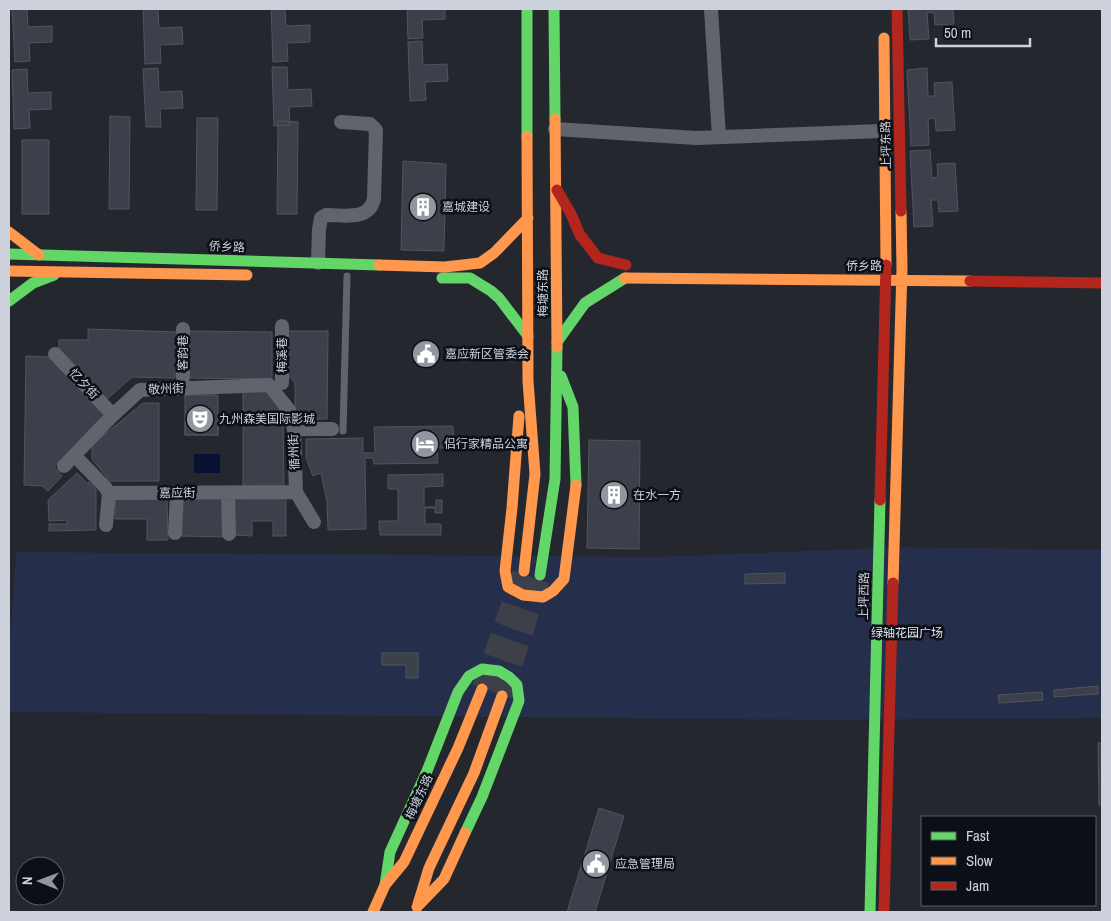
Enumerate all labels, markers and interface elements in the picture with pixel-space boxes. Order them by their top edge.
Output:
scale bar [936,15,1030,47]
text: 50 m [944,22,971,43]
street label: 上坪东路 [878,121,894,169]
building icon: 嘉城建设 [408,192,438,222]
place label: 嘉城建设 [442,199,490,215]
street label: 侨乡路 [209,238,245,256]
street label: 侨乡路 [846,258,882,274]
street label: 梅塘东路 [535,269,551,317]
street label: 客韵巷 [175,335,191,371]
street label: 梅溪巷 [274,337,290,373]
public building icon: 嘉应新区管委会 [411,339,441,369]
place label: 嘉应新区管委会 [445,346,529,362]
street label: 忆夕街 [66,365,102,403]
street label: 敬州街 [148,380,184,398]
theatre icon: 九州森美国际影城 [185,404,215,434]
place label: 九州森美国际影城 [219,411,315,427]
hotel icon: 侣行家精品公寓 [410,429,440,459]
street label: 循州街 [285,434,303,470]
place label: 侣行家精品公寓 [444,436,528,452]
building icon: 在水一方 [599,480,629,510]
street label: 嘉应街 [159,485,195,501]
place label: 在水一方 [633,487,681,503]
street label: 上坪西路 [856,572,872,620]
park label: 绿轴花园广场 [871,625,943,641]
street label: 梅塘东路 [402,772,436,822]
legend [921,816,1096,906]
text: Fast [966,825,990,846]
public building icon: 应急管理局 [581,849,611,879]
text: Slow [966,850,993,871]
north arrow [15,856,65,906]
place label: 应急管理局 [615,856,675,872]
text: Jam [966,875,989,896]
text: N [18,876,36,885]

